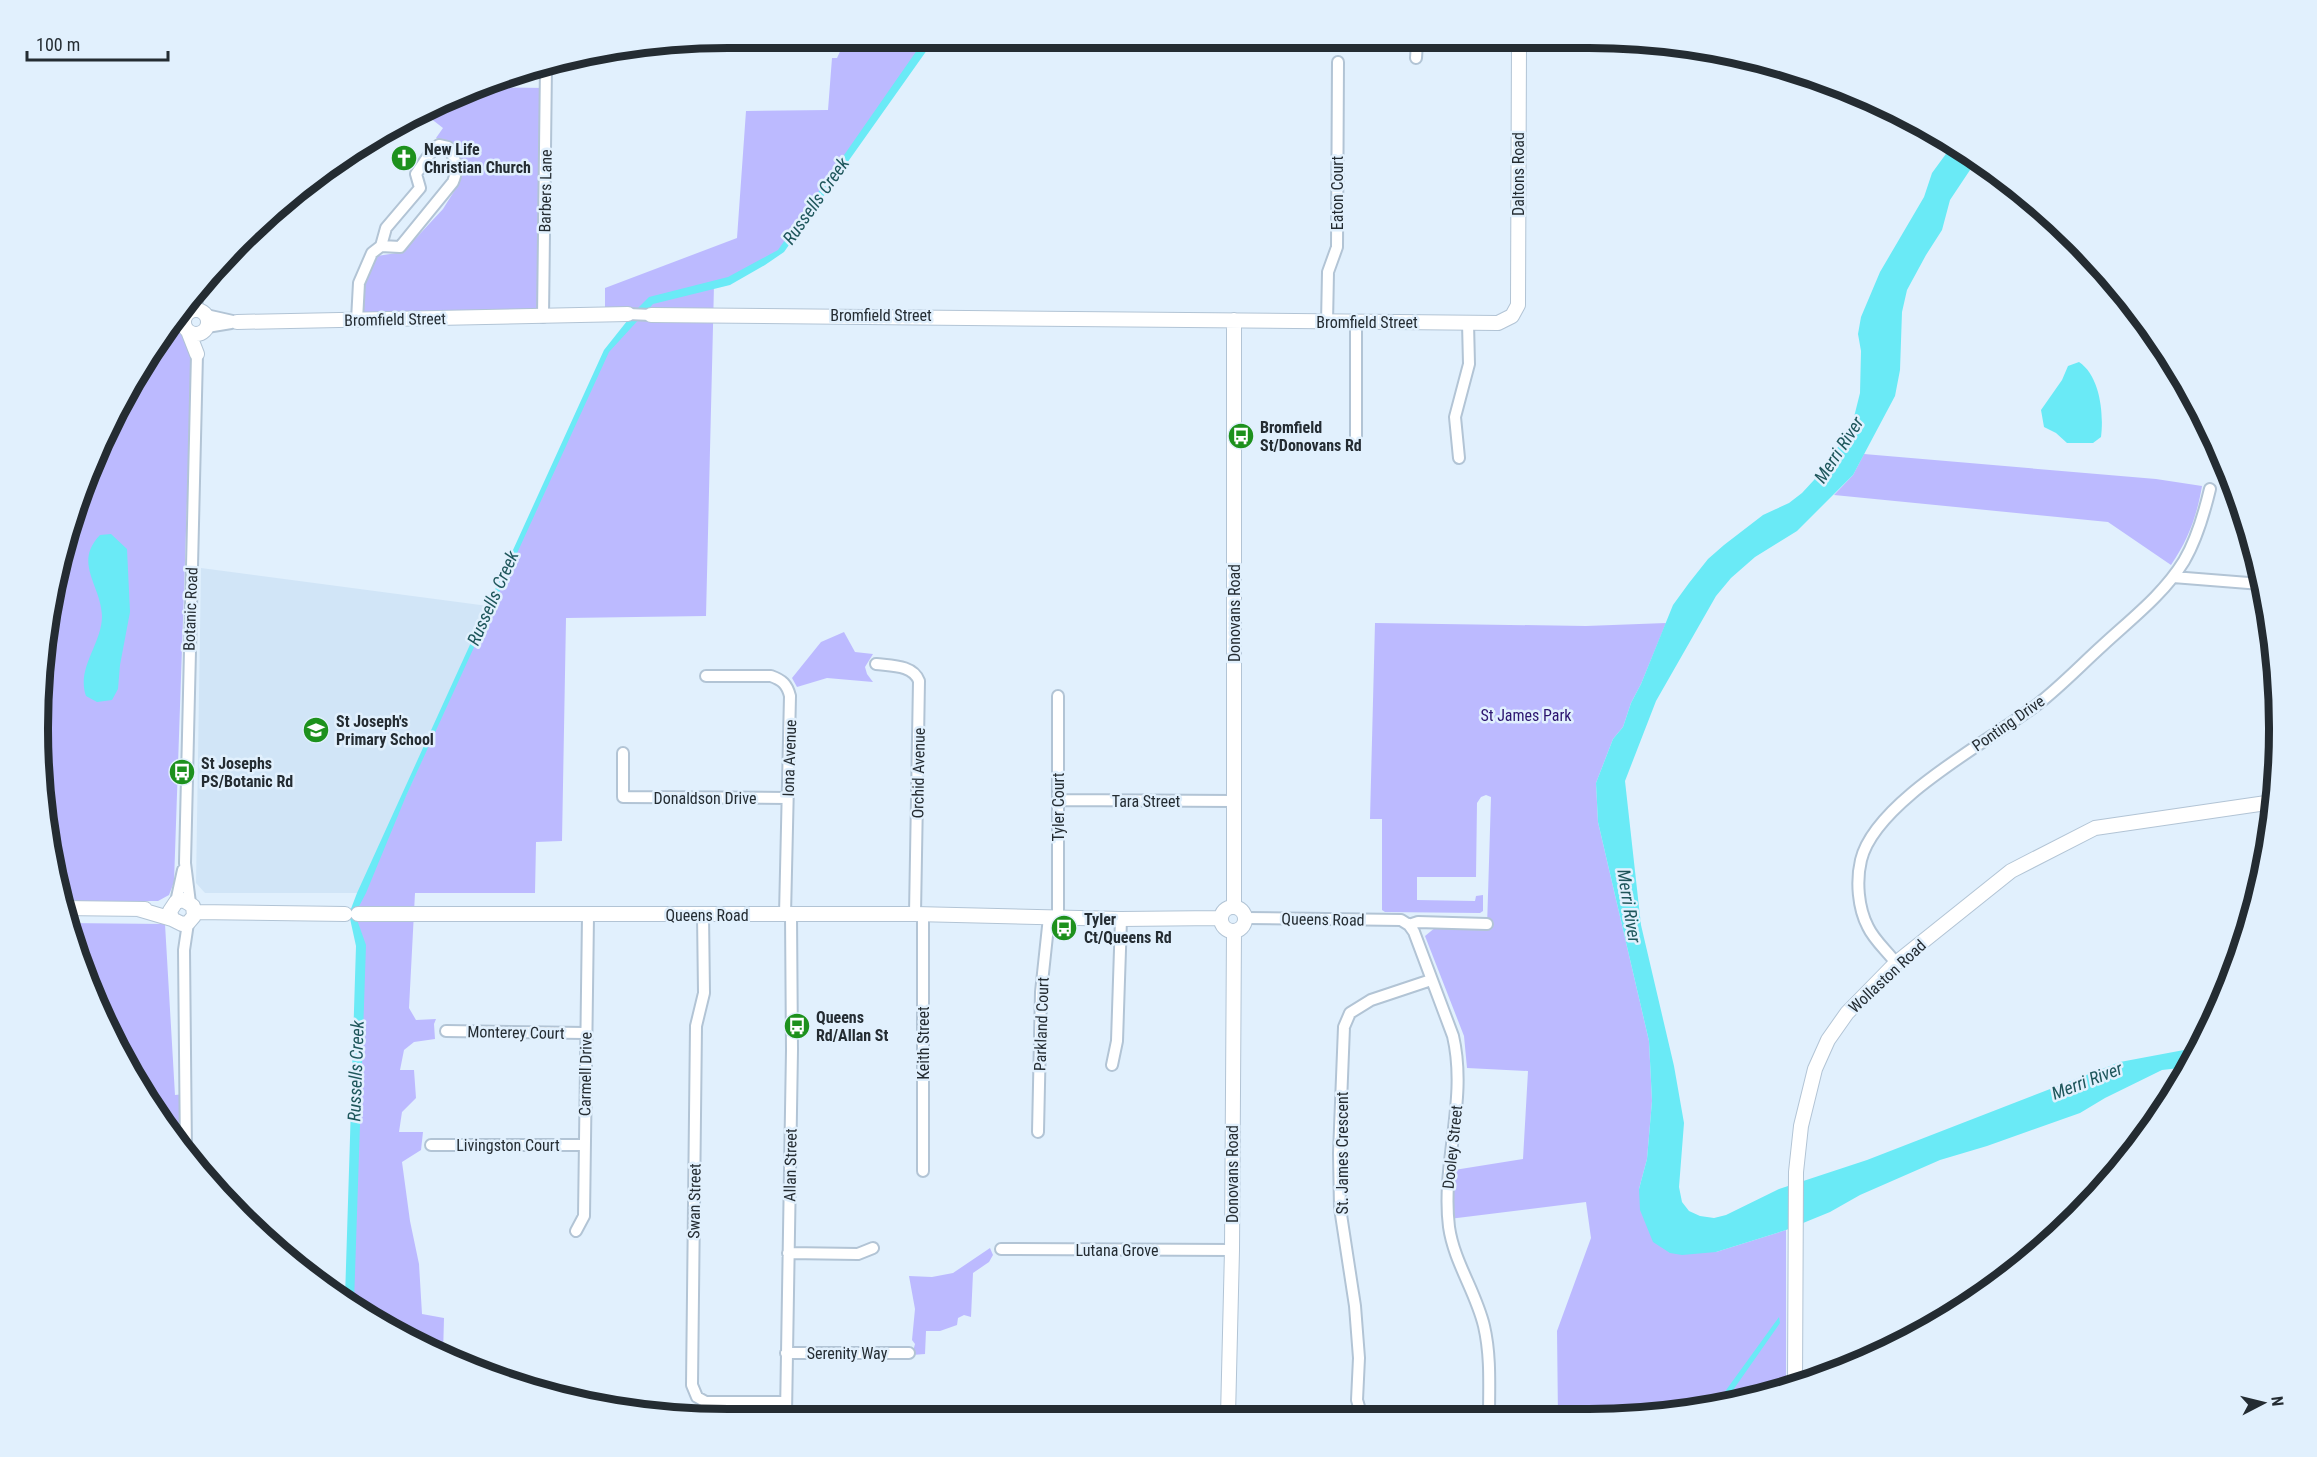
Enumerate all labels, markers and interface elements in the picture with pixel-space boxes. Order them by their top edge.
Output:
scale bar [27,24,168,62]
text: 100 m [36,34,80,55]
street label: Daltons Road [1509,132,1528,216]
place label: New Life Christian Church [424,140,531,177]
church icon: New Life Christian Church [389,143,419,173]
street label: Barbers Lane [535,149,556,233]
water label: Russells Creek [778,152,854,248]
street label: Eaton Court [1328,155,1347,230]
street label: Bromfield Street [830,306,932,325]
street label: Bromfield Street [344,309,446,330]
street label: Bromfield Street [1316,313,1418,332]
water label: Merri River [1810,412,1868,487]
place label: Bromfield St/Donovans Rd [1260,418,1362,455]
bus stop icon: Bromfield St/Donovans Rd [1226,421,1256,451]
water label: Russells Creek [462,546,523,648]
street label: Donovans Road [1225,564,1244,662]
street label: Botanic Road [180,567,201,651]
street label: Ponting Drive [1968,691,2048,755]
park label: St James Park [1480,706,1572,725]
place label: St Joseph's Primary School [336,712,434,749]
school or university icon: St Joseph's Primary School [301,715,331,745]
street label: Iona Avenue [779,719,800,797]
street label: Orchid Avenue [908,727,929,819]
place label: St Josephs PS/Botanic Rd [201,754,293,791]
bus stop icon: St Josephs PS/Botanic Rd [167,757,197,787]
street label: Tyler Court [1049,772,1068,841]
street label: Donaldson Drive [654,789,756,808]
street label: Tara Street [1112,792,1181,811]
water label: Merri River [1613,868,1646,945]
street label: Queens Road [665,906,749,925]
street label: Queens Road [1281,909,1365,930]
place label: Tyler Ct/Queens Rd [1084,910,1172,947]
bus stop icon: Tyler Ct/Queens Rd [1049,913,1079,943]
street label: Wollaston Road [1845,936,1930,1017]
street label: Parkland Court [1030,976,1053,1071]
street label: Keith Street [914,1006,933,1080]
place label: Queens Rd/Allan St [816,1008,888,1045]
bus stop icon: Queens Rd/Allan St [782,1011,812,1041]
water label: Russells Creek [343,1019,368,1122]
street label: Monterey Court [467,1022,565,1043]
street label: Carmell Drive [575,1032,596,1116]
water label: Merri River [2048,1057,2126,1104]
street label: St. James Crescent [1333,1091,1352,1214]
street label: Dooley Street [1439,1104,1466,1190]
street label: Donovans Road [1223,1125,1242,1223]
street label: Allan Street [780,1128,801,1202]
street label: Livingston Court [456,1136,560,1155]
street label: Swan Street [684,1163,705,1239]
street label: Lutana Grove [1076,1241,1158,1260]
street label: Serenity Way [807,1344,888,1363]
north arrow [2233,1373,2293,1433]
text: N [2267,1395,2287,1407]

